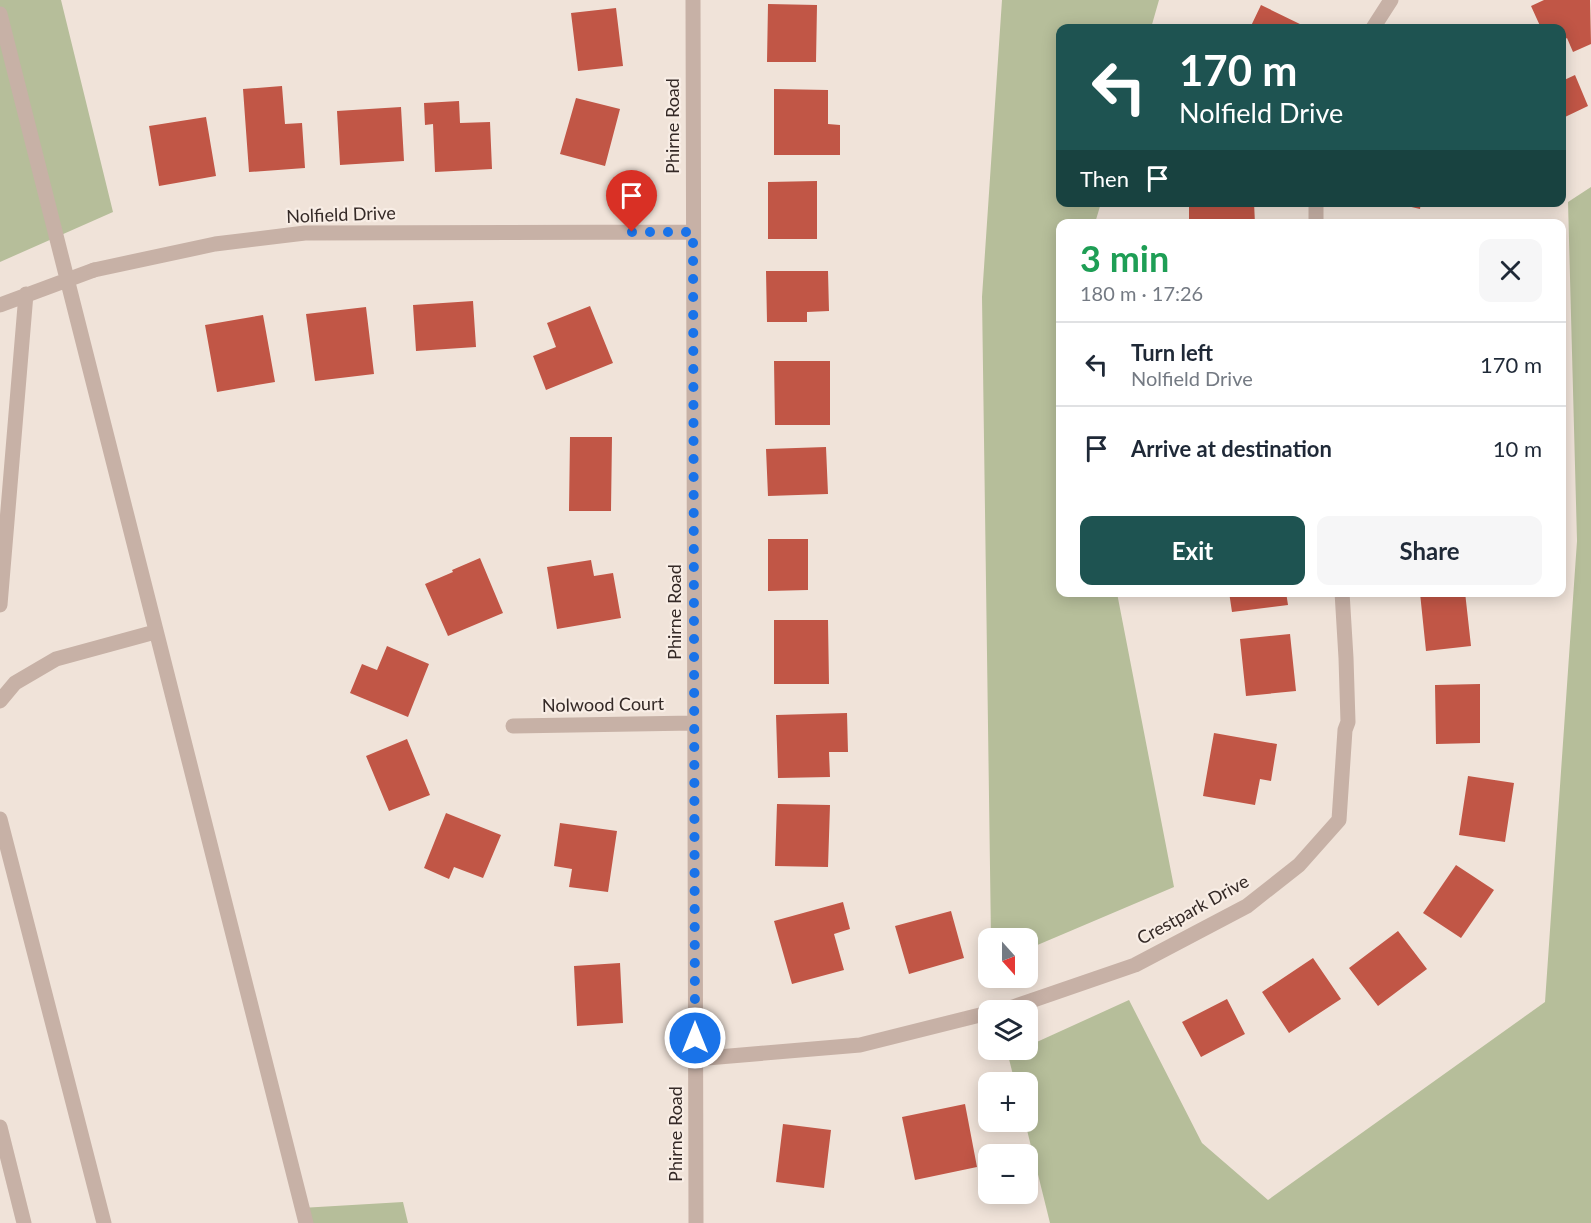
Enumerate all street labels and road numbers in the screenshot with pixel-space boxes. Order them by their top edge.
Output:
street label: Phirne Road [661,78,683,174]
street label: Nolfield Drive [286,201,396,227]
street label: Phirne Road [663,564,685,660]
street label: Nolwood Court [542,692,665,716]
street label: Crestpark Drive [1133,869,1252,949]
street label: Phirne Road [664,1086,686,1182]

